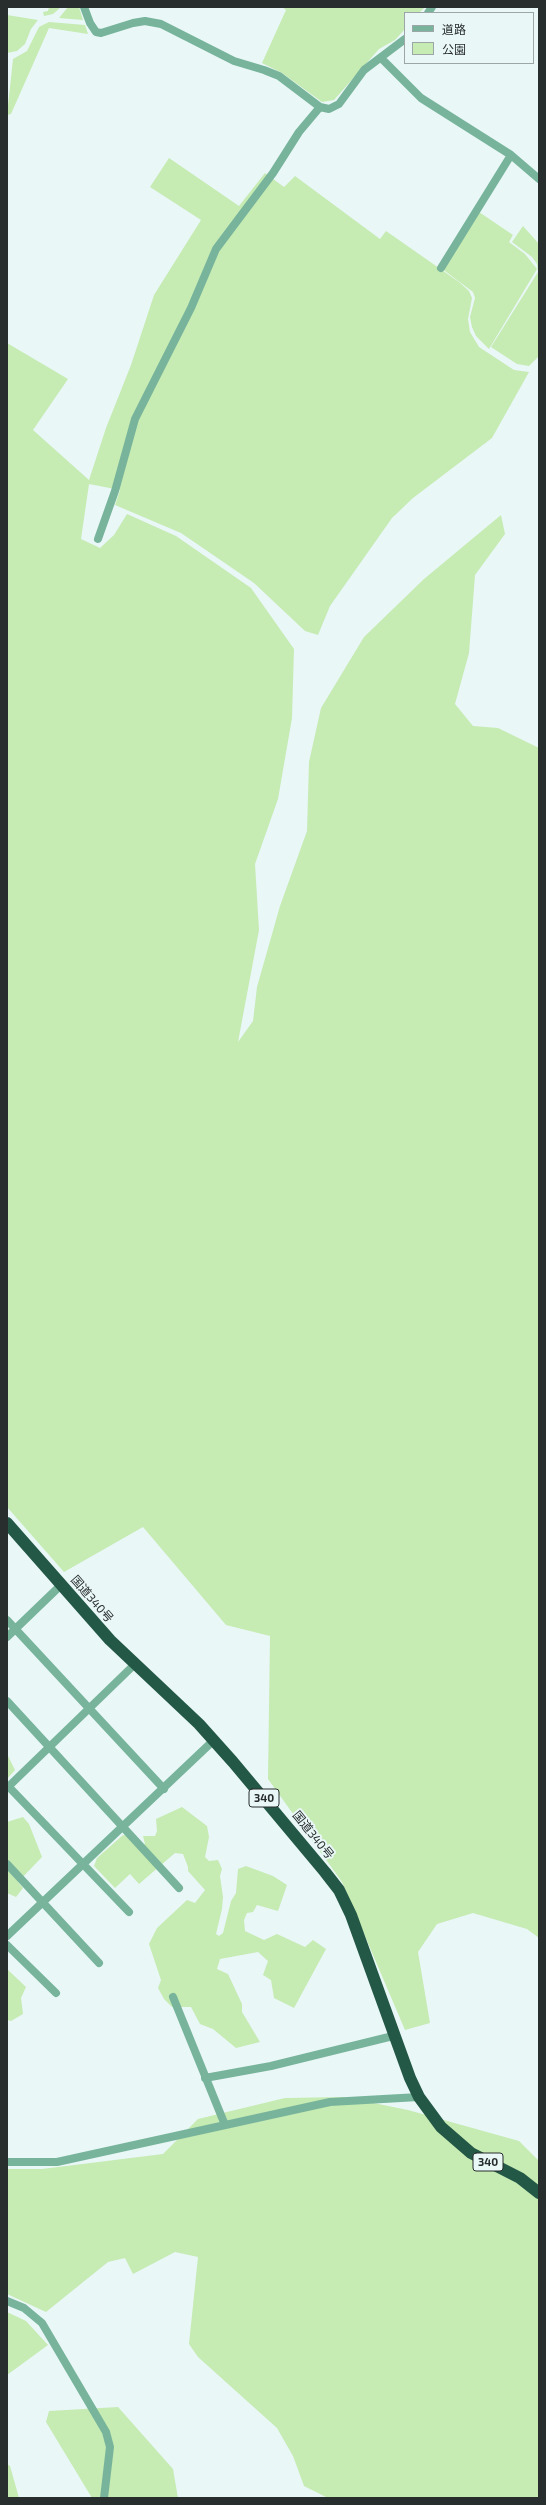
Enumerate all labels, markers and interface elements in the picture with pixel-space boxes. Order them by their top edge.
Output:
legend [404,12,534,64]
text: 道路 [442,22,466,36]
text: 公園 [442,42,466,56]
street label: 国道340号 [68,1573,116,1625]
road number: 340 [249,1789,279,1807]
street label: 国道340号 [289,1808,337,1862]
road number: 340 [473,2153,503,2171]

